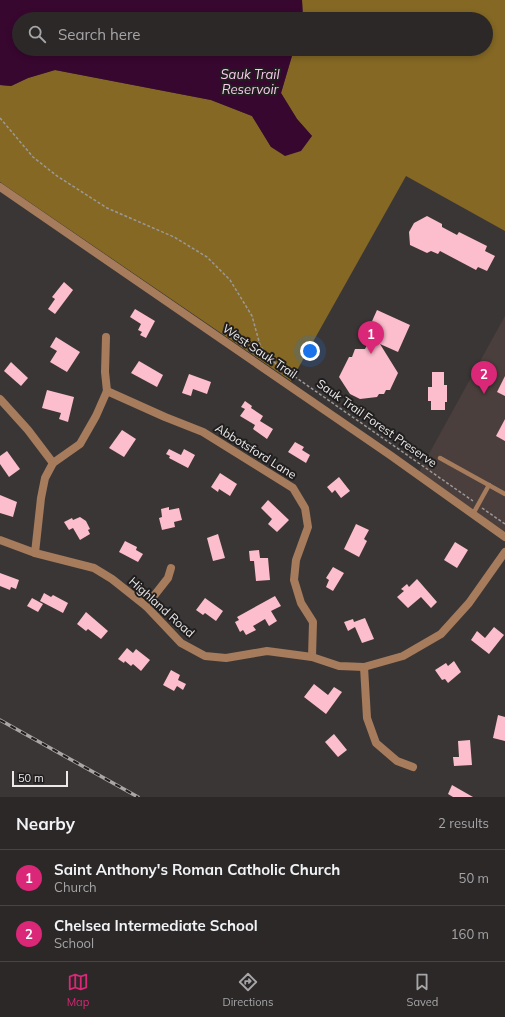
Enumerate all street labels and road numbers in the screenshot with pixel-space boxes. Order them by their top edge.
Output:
street label: West Sauk Trail [220,321,300,381]
street label: Sauk Trail Forest Preserve [314,376,440,470]
street label: Abbotsford Lane [213,420,299,482]
street label: Highland Road [126,574,198,640]

